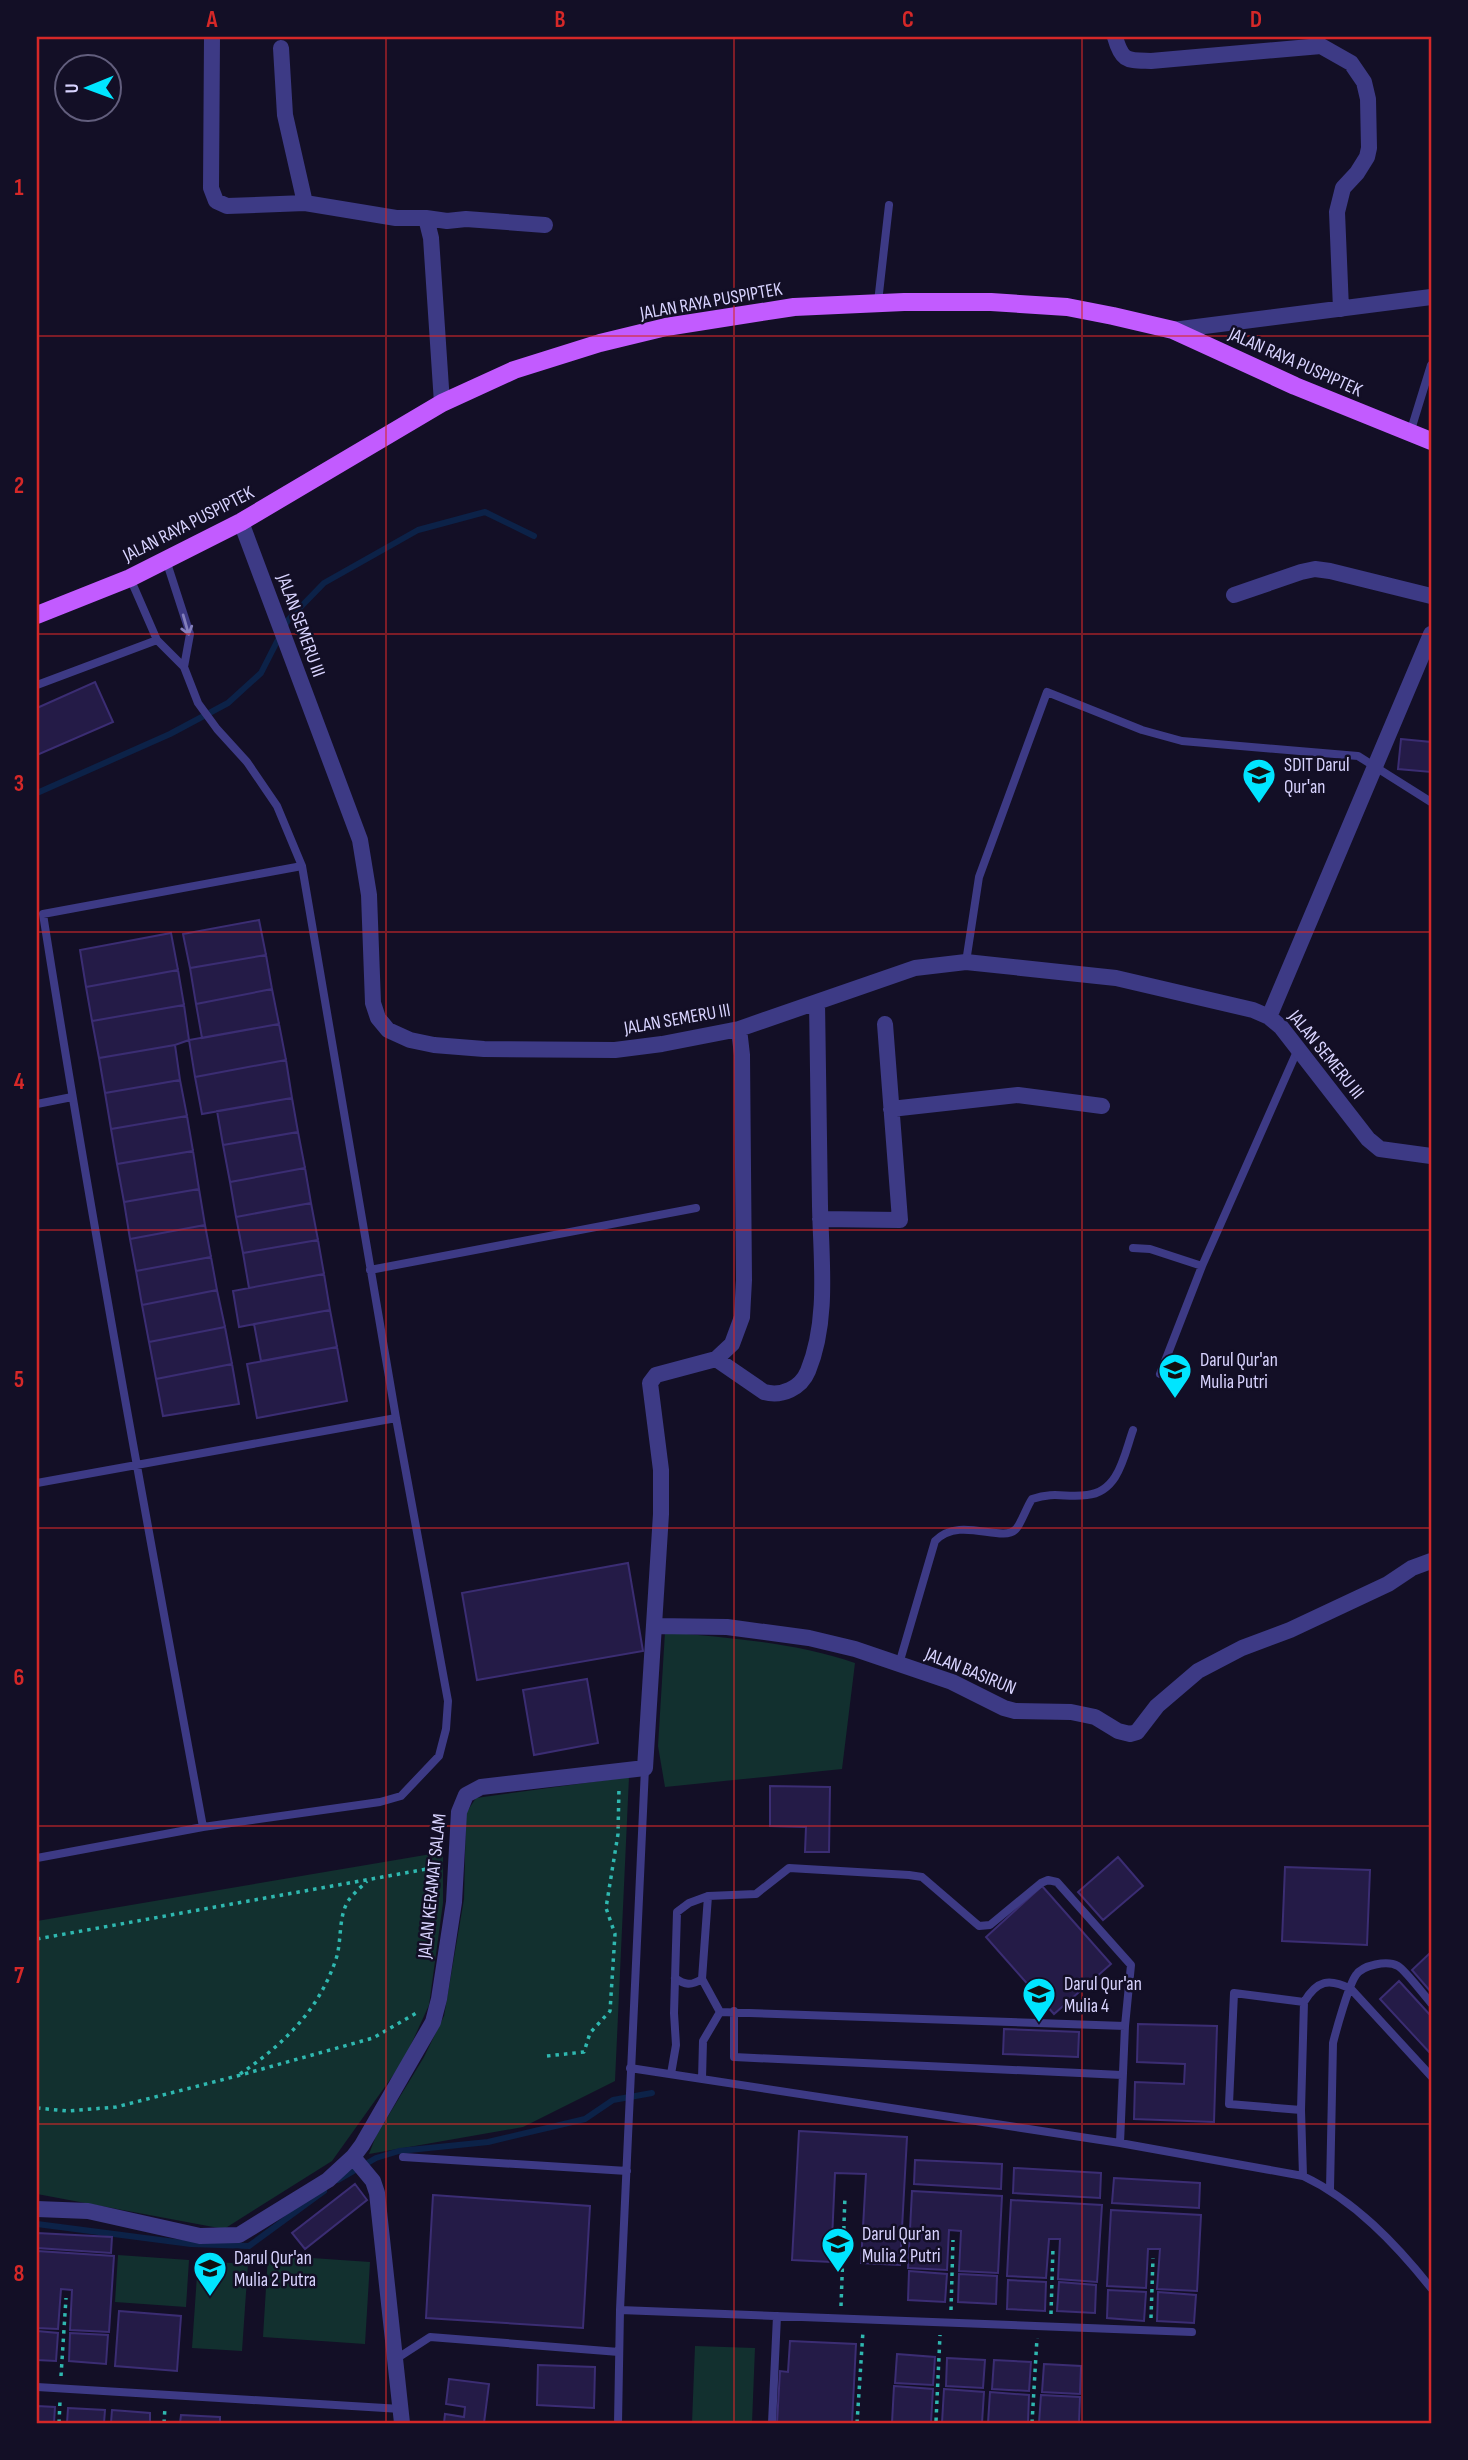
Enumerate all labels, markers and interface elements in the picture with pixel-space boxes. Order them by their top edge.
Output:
text: A [206,6,219,34]
text: B [555,6,566,34]
text: C [902,6,914,34]
text: D [1250,6,1262,34]
north arrow [52,52,122,122]
text: U [61,83,84,93]
text: 1 [14,174,24,202]
street label: JALAN RAYA PUSPIPTEK [637,278,784,325]
street label: JALAN RAYA PUSPIPTEK [1224,322,1366,402]
text: 2 [14,472,24,500]
street label: JALAN RAYA PUSPIPTEK [118,481,258,568]
street label: JALAN SEMERU III [271,570,330,680]
one-way arrow [181,614,194,636]
place label: SDIT Darul Qur'an [1284,754,1350,799]
school or university icon: SDIT Darul Qur'an [1240,756,1278,805]
text: 3 [14,770,24,798]
street label: JALAN SEMERU III [621,999,732,1040]
street label: JALAN SEMERU III [1282,1005,1369,1104]
text: 4 [14,1068,25,1096]
place label: Darul Qur'an Mulia Putri [1200,1349,1278,1394]
school or university icon: Darul Qur'an Mulia Putri [1156,1351,1194,1400]
text: 5 [14,1366,24,1394]
street label: JALAN BASIRUN [921,1642,1019,1700]
text: 6 [14,1664,24,1692]
street label: JALAN KERAMAT SALAM [413,1813,452,1961]
text: 7 [14,1962,24,1990]
place label: Darul Qur'an Mulia 4 [1064,1973,1142,2018]
school or university icon: Darul Qur'an Mulia 4 [1020,1975,1058,2024]
place label: Darul Qur'an Mulia 2 Putri [862,2223,941,2268]
school or university icon: Darul Qur'an Mulia 2 Putri [819,2225,857,2274]
place label: Darul Qur'an Mulia 2 Putra [234,2247,316,2292]
school or university icon: Darul Qur'an Mulia 2 Putra [191,2249,229,2298]
text: 8 [14,2260,25,2288]

